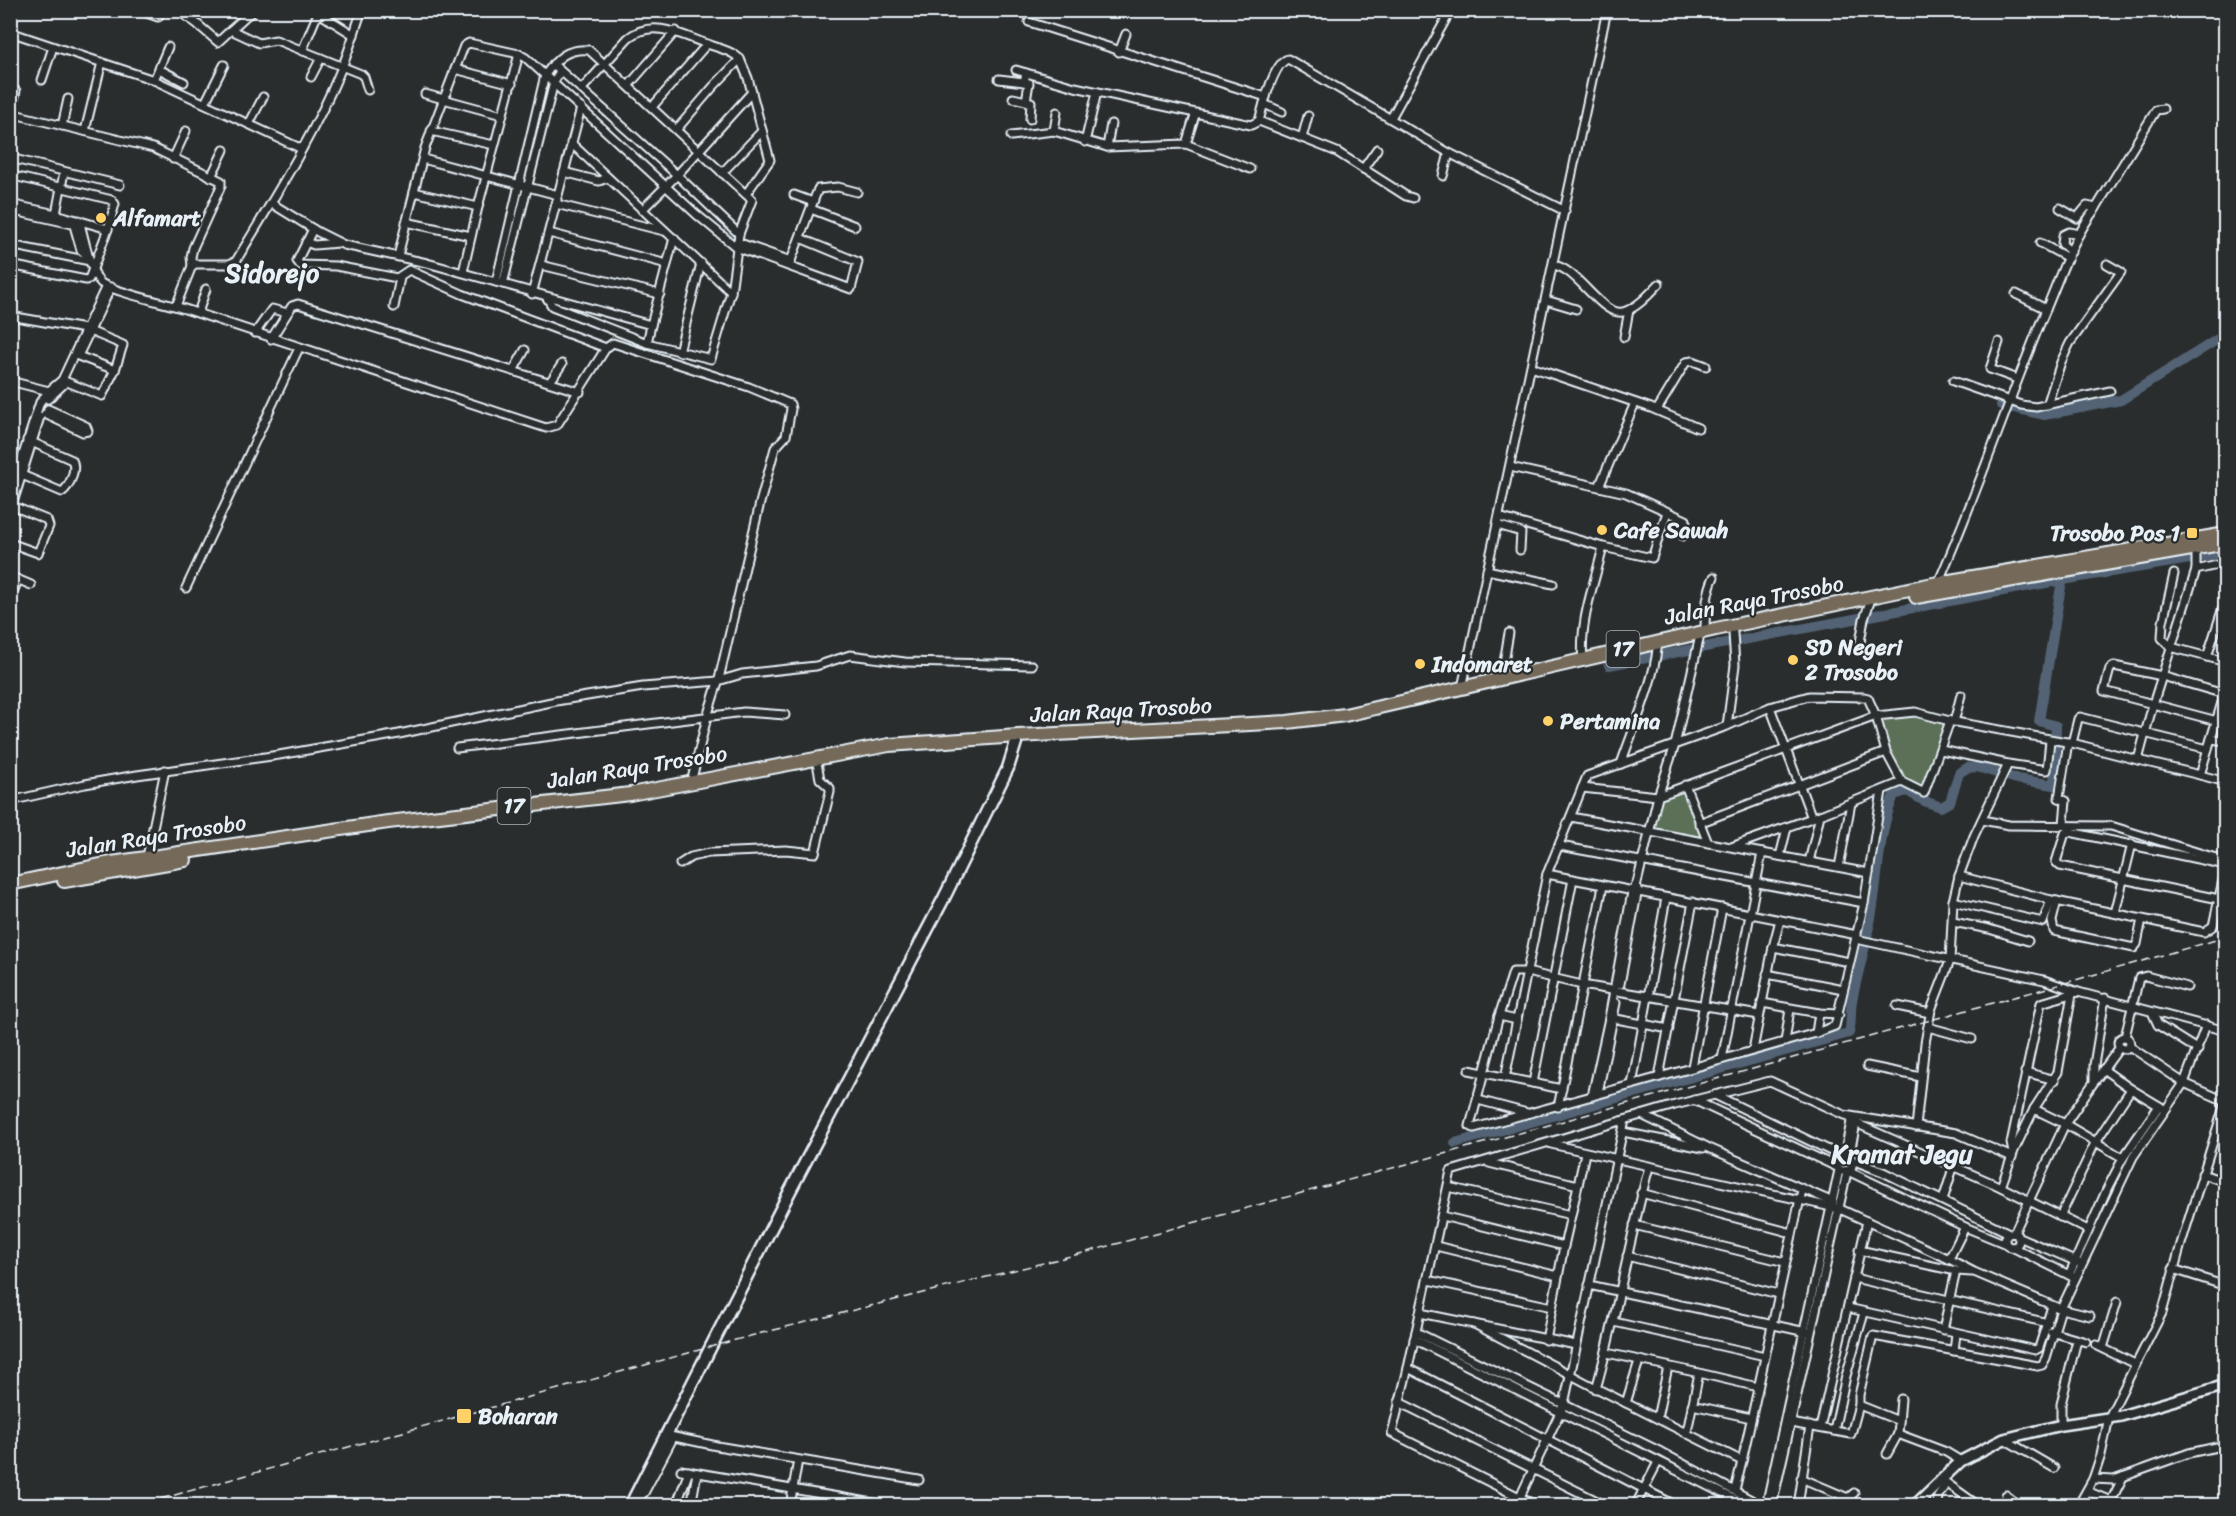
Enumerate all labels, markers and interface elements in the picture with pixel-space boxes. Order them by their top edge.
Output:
place label: Alfamart [112,199,201,238]
marker: Alfamart [94,211,108,225]
district label: Sidorejo [224,250,320,296]
place label: Cafe Sawah [1613,511,1729,550]
place label: Trosobo Pos 1 [2050,514,2181,553]
marker: Cafe Sawah [1595,523,1609,537]
marker: Trosobo Pos 1 [2185,526,2199,540]
street label: Jalan Raya Trosobo [1660,564,1847,637]
place label: SD Negeri 2 Trosobo [1804,628,1903,692]
road number: 17 [1606,631,1640,667]
place label: Indomaret [1431,645,1533,684]
marker: SD Negeri 2 Trosobo [1786,653,1800,667]
marker: Indomaret [1413,657,1427,671]
street label: Jalan Raya Trosobo [1028,686,1213,734]
place label: Pertamina [1560,702,1660,741]
marker: Pertamina [1541,714,1555,728]
street label: Jalan Raya Trosobo [543,734,730,801]
road number: 17 [498,788,530,824]
street label: Jalan Raya Trosobo [62,803,249,870]
district label: Kramat Jegu [1830,1131,1974,1177]
place label: Boharan [478,1397,558,1436]
marker: Boharan [455,1407,473,1425]

